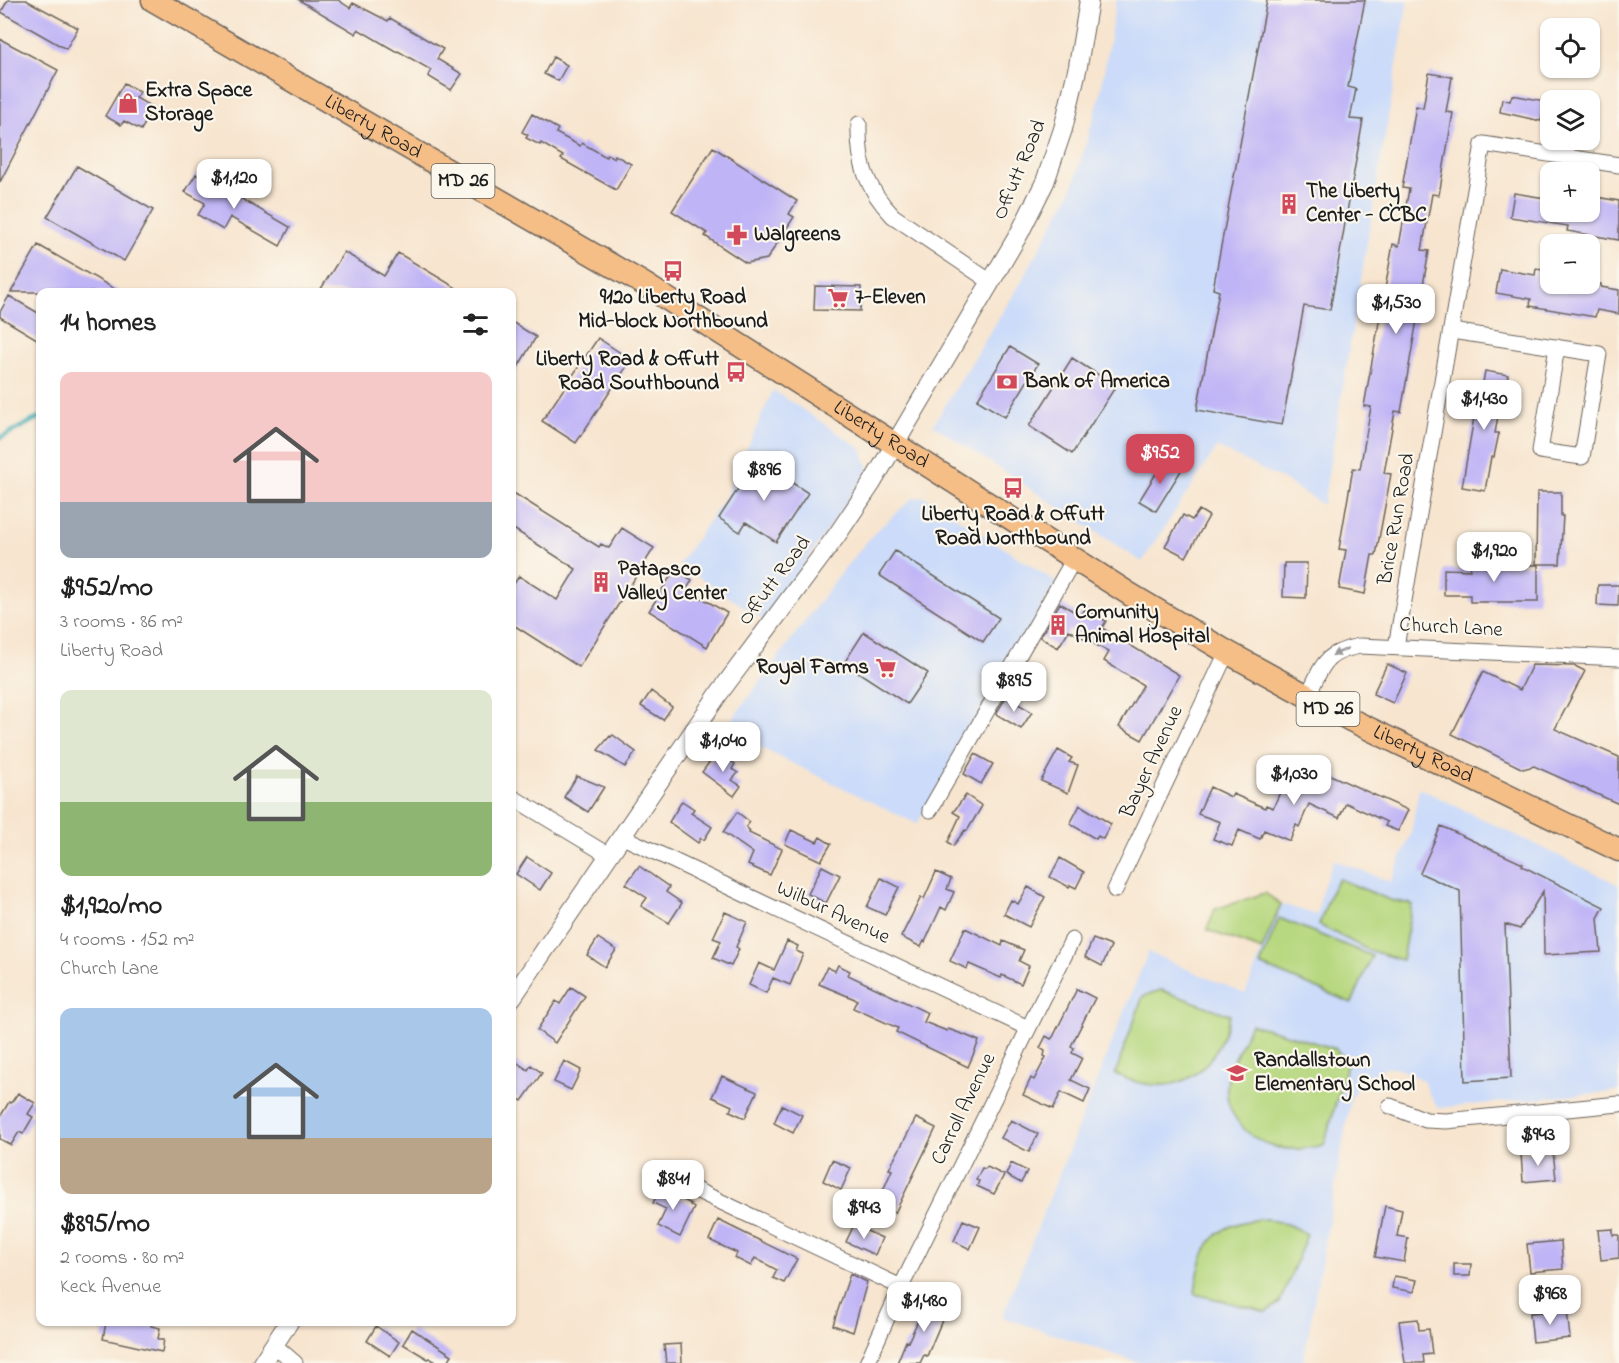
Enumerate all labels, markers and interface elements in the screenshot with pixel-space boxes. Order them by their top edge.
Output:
map controls [1540,18,1600,294]
button: locate [1540,18,1600,78]
place label: Extra Space Storage [145,76,253,132]
street label: Liberty Road [318,87,427,167]
button: layers [1540,90,1600,150]
shop icon: Extra Space Storage [116,91,140,115]
street label: Offutt Road [986,115,1055,225]
pin: $1,120 [185,159,283,210]
button: + [1540,162,1600,222]
text: $1,120 [211,164,257,193]
road number: MD 26 [432,164,494,198]
place label: The Liberty Center - CCBC [1306,177,1427,231]
building icon: The Liberty Center - CCBC [1277,192,1301,216]
place label: Walgreens [754,220,841,252]
pharmacy icon: Walgreens [725,223,749,247]
button: − [1540,234,1600,294]
bus stop icon: 9120 Liberty Road Mid-block Northbound [661,259,685,283]
place label: 9120 Liberty Road Mid-block Northbound [578,283,768,337]
place label: 7-Eleven [855,283,926,313]
pin: $1,530 [1347,284,1445,335]
supermarket icon: 7-Eleven [826,286,850,310]
text: $1,530 [1371,289,1421,318]
text: 14 homes [60,305,156,343]
icon: filters [459,308,492,341]
place label: Liberty Road & Offutt Road Southbound [536,345,720,399]
bus stop icon: Liberty Road & Offutt Road Southbound [724,360,748,384]
place label: Bank of America [1023,367,1170,397]
bank icon: Bank of America [995,370,1019,394]
pin: $1,430 [1435,380,1533,431]
text: $1,430 [1460,385,1508,414]
street label: Liberty Road [827,393,935,477]
icon: home [222,411,330,519]
pin: $952 [1124,434,1196,485]
text: $952 [1140,439,1180,468]
pin: $896 [728,451,800,502]
street label: Brice Run Road [1370,451,1423,588]
text: $896 [747,456,781,485]
bus stop icon: Liberty Road & Offutt Road Northbound [1001,476,1025,500]
place label: Liberty Road & Offutt Road Northbound [921,500,1106,554]
street label: Offutt Road [731,530,819,632]
pin: $1,920 [1445,532,1543,583]
text: $1,920 [1471,537,1517,566]
place label: Patapsco Valley Center [617,555,727,611]
text: $952/mo [60,570,153,608]
building icon: Patapsco Valley Center [589,570,613,594]
place label: Comunity Animal Hospital [1075,598,1210,652]
text: 3 rooms · 86 m² [60,608,183,637]
street label: Church Lane [1399,610,1504,646]
building icon: Comunity Animal Hospital [1046,613,1070,637]
text: Liberty Road [60,637,163,666]
one-way arrow [1331,648,1348,657]
place label: Royal Farms [756,653,869,685]
supermarket icon: Royal Farms [874,656,898,680]
pin: $895 [978,662,1050,713]
text: $895 [995,667,1033,696]
road number: MD 26 [1296,692,1360,726]
street label: Bayer Avenue [1112,700,1193,825]
street label: Liberty Road [1368,718,1478,792]
pin: $1,040 [674,722,772,773]
text: $1,040 [699,727,747,756]
icon: home [222,729,330,837]
pin: $1,030 [1245,755,1343,806]
text: $1,030 [1270,760,1318,789]
street label: Wilbur Avenue [771,874,895,953]
text: $1,920/mo [60,888,162,926]
text: 4 rooms · 152 m² [60,926,194,955]
text: Church Lane [60,955,158,984]
place label: Randallstown Elementary School [1254,1046,1416,1102]
icon: home [222,1047,330,1155]
street label: Carroll Avenue [924,1047,1004,1170]
school or university icon: Randallstown Elementary School [1225,1061,1249,1085]
pin: $943 [1502,1116,1574,1167]
text: $943 [1521,1121,1555,1150]
pin: $841 [637,1160,709,1211]
text: $841 [656,1165,690,1194]
pin: $943 [828,1189,900,1240]
text: $943 [847,1194,881,1223]
text: $895/mo [60,1206,150,1244]
text: 2 rooms · 80 m² [60,1244,185,1273]
text: Keck Avenue [60,1273,161,1302]
pin: $968 [1514,1275,1586,1326]
text: $968 [1533,1280,1567,1309]
pin: $1,480 [875,1282,973,1333]
text: $1,480 [901,1287,947,1316]

